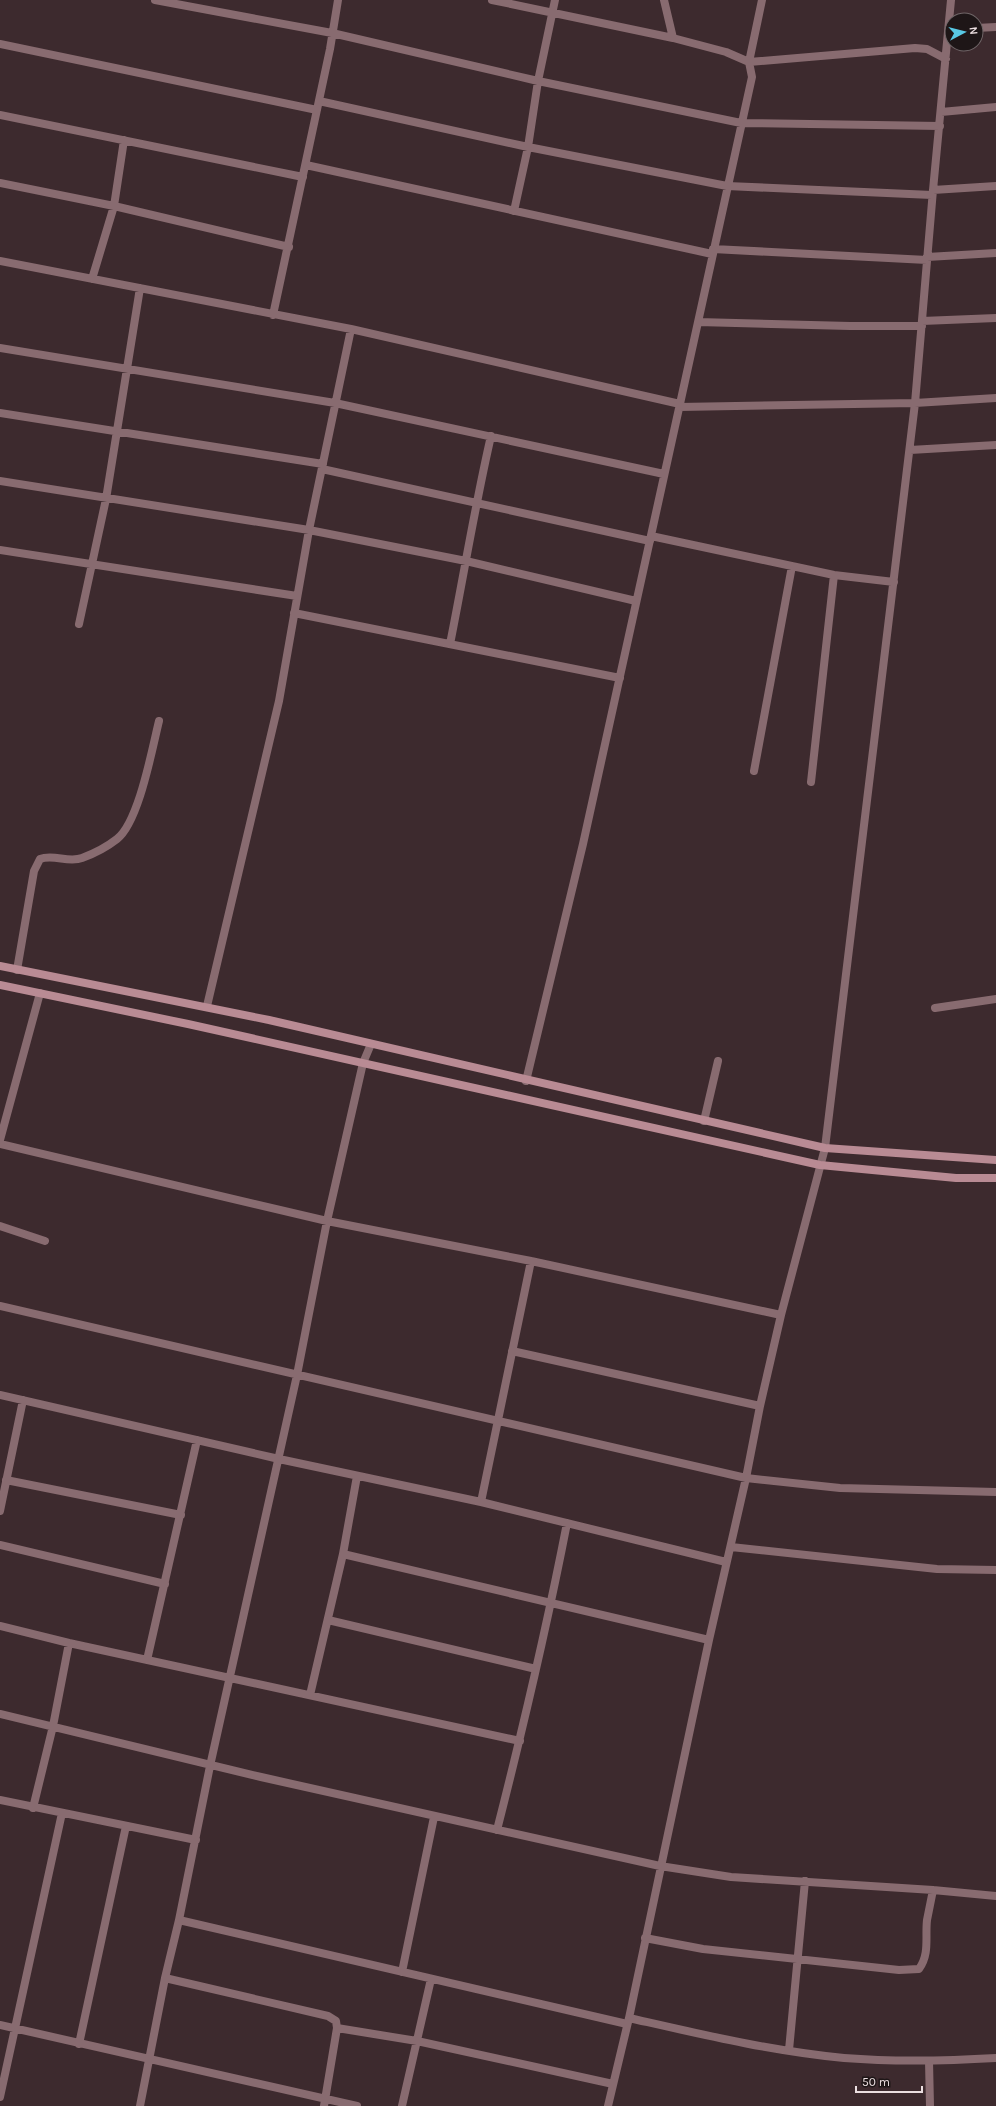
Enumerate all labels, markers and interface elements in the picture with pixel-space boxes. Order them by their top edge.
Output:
north arrow [944,12,984,52]
text: N [966,26,980,36]
scale bar [856,2068,922,2094]
text: 50 m [862,2075,890,2089]

